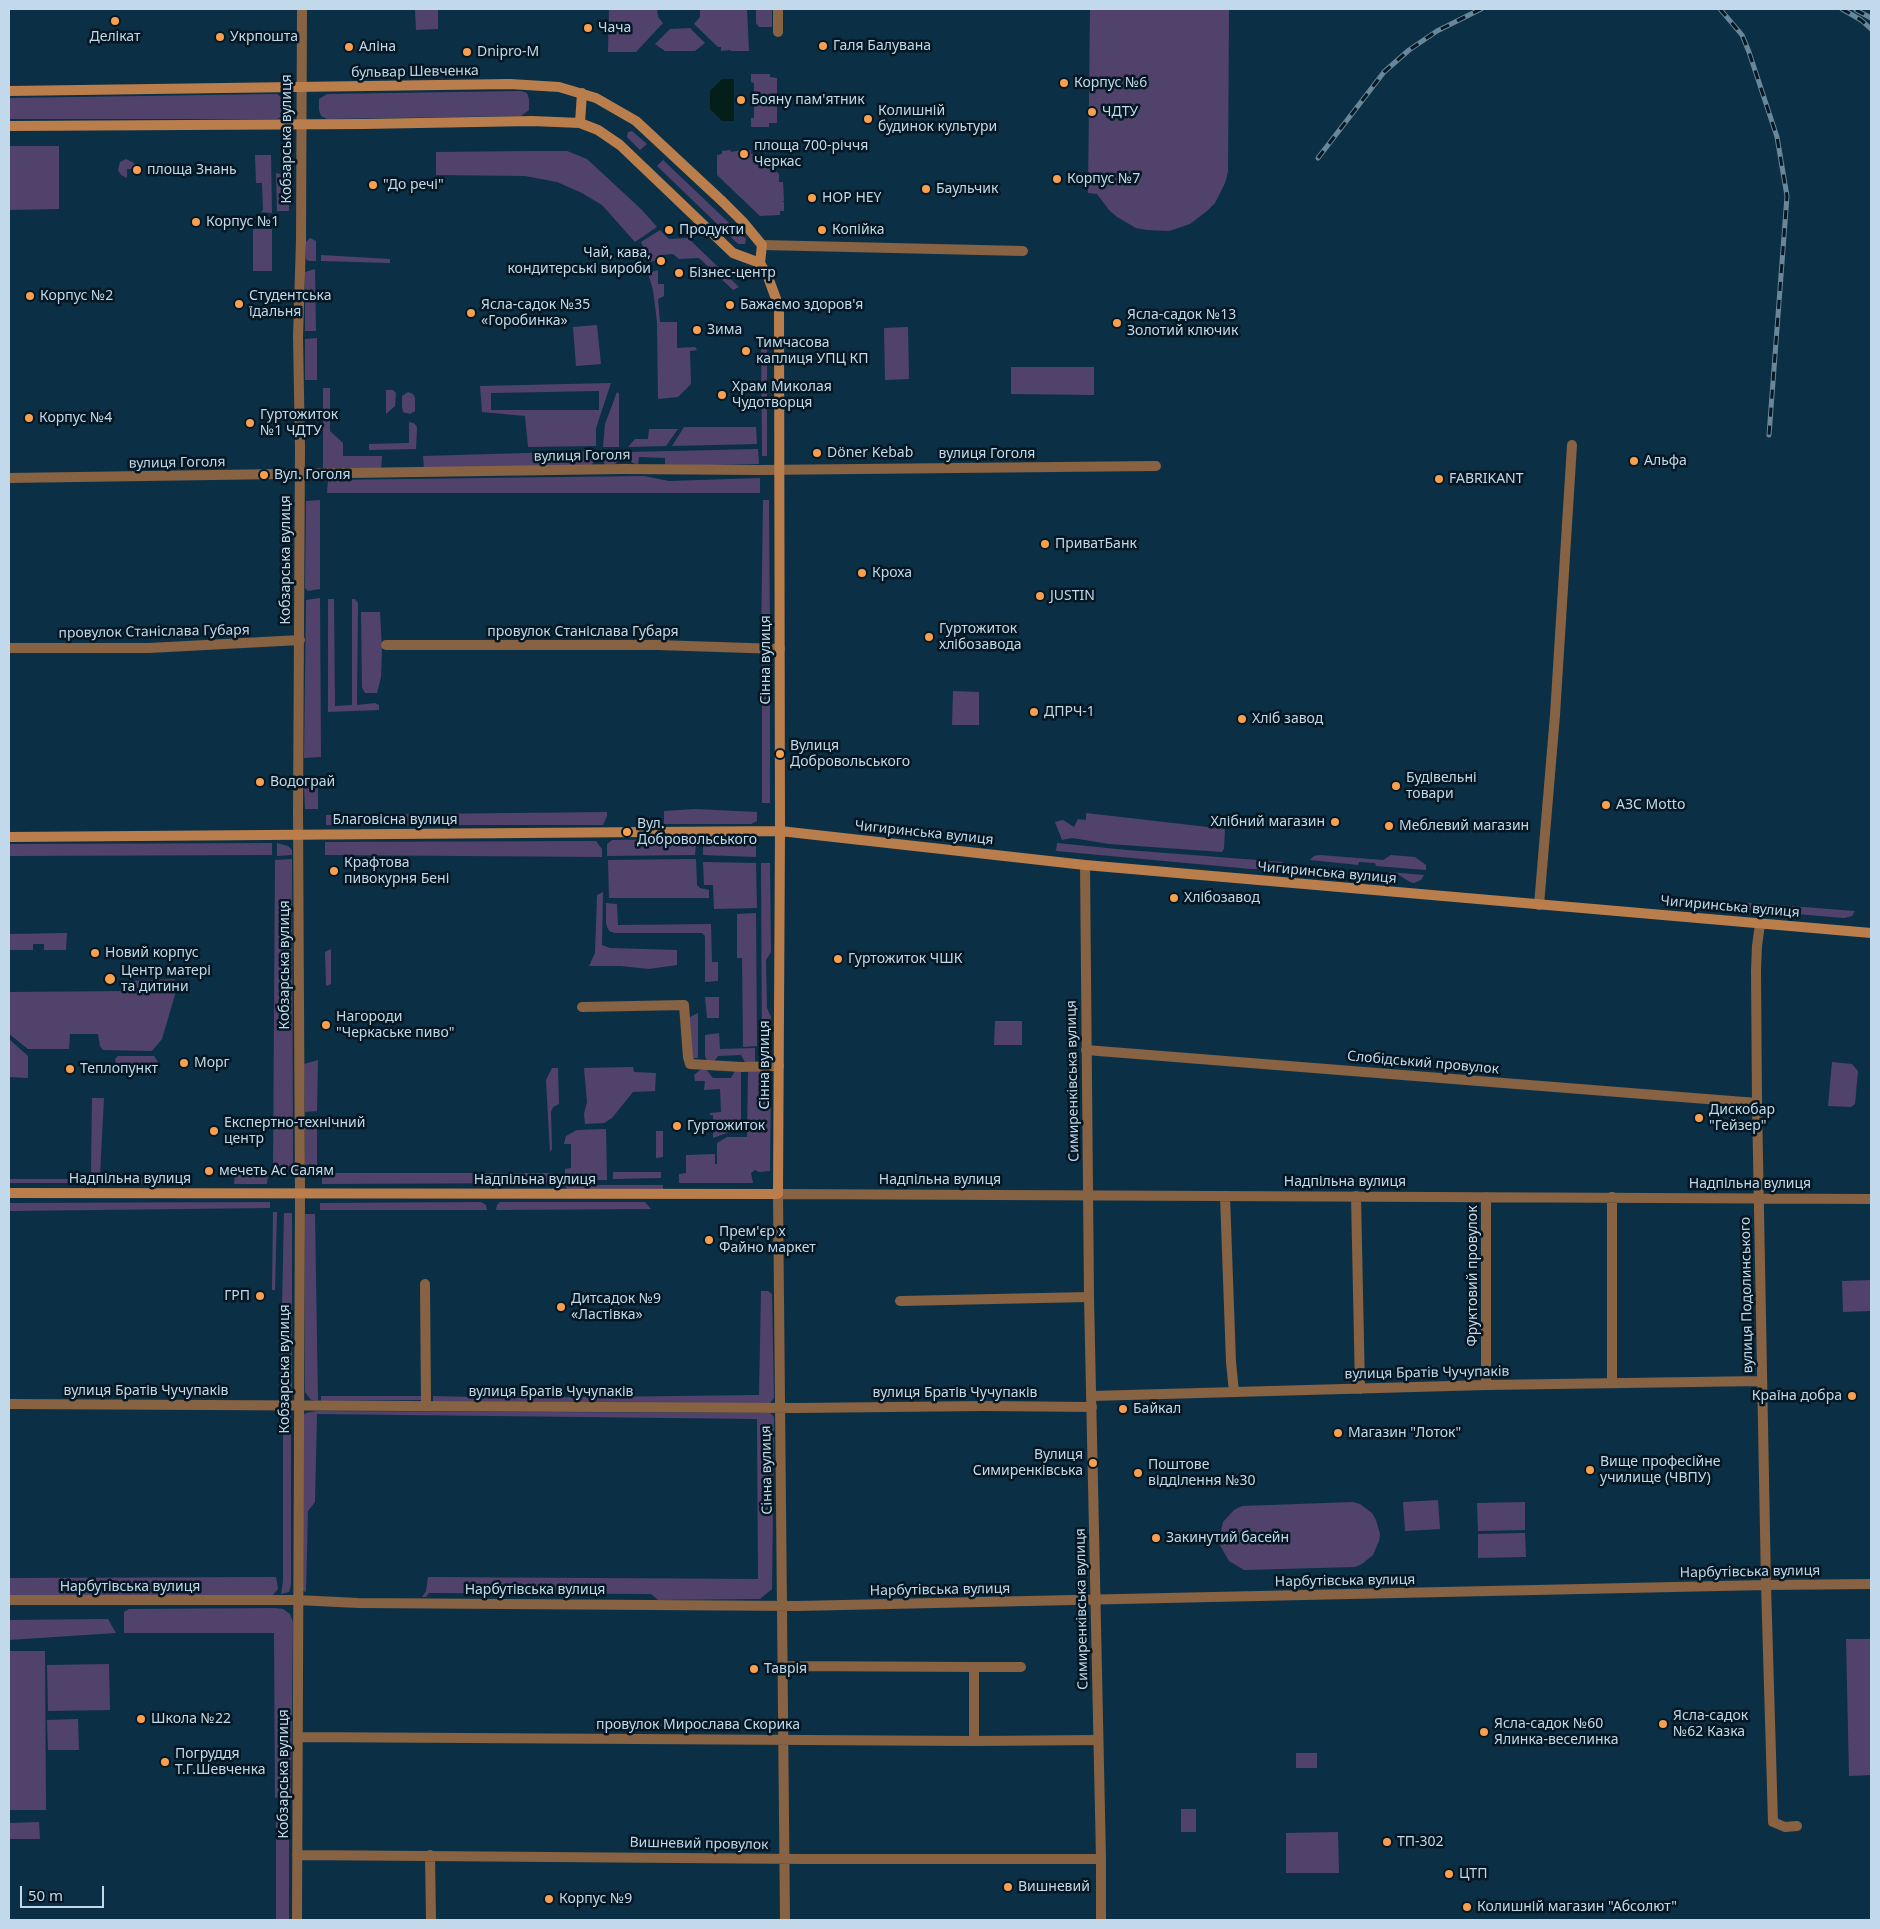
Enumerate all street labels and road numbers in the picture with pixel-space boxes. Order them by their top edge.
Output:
street label: бульвар Шевченка [351,62,479,82]
street label: Кобзарська вулиця [279,74,295,204]
street label: вулиця Гоголя [939,446,1035,462]
street label: вулиця Гоголя [533,447,631,465]
street label: вулиця Гоголя [128,454,226,472]
street label: Кобзарська вулиця [278,495,294,625]
street label: Сінна вулиця [758,616,774,704]
street label: провулок Станіслава Губаря [58,622,250,642]
street label: провулок Станіслава Губаря [487,624,679,640]
street label: Благовісна вулиця [332,812,458,828]
street label: Чигиринська вулиця [854,817,994,849]
street label: Чигиринська вулиця [1257,859,1397,887]
street label: Чигиринська вулиця [1660,893,1800,921]
street label: Кобзарська вулиця [277,900,293,1030]
street label: Симиренківська вулиця [1063,1000,1083,1162]
street label: Сінна вулиця [757,1021,773,1109]
street label: Слобідський провулок [1346,1048,1500,1078]
street label: Надпільна вулиця [69,1171,191,1187]
street label: Надпільна вулиця [474,1172,596,1188]
street label: Надпільна вулиця [879,1172,1001,1188]
street label: Надпільна вулиця [1284,1174,1406,1190]
street label: Надпільна вулиця [1689,1176,1811,1192]
street label: Фруктовий провулок [1465,1205,1481,1347]
street label: вулиця Подолинського [1737,1217,1757,1373]
street label: Кобзарська вулиця [277,1304,293,1434]
street label: вулиця Братів Чучупаків [1344,1363,1510,1383]
street label: вулиця Братів Чучупаків [64,1383,228,1399]
street label: вулиця Братів Чучупаків [469,1384,633,1400]
street label: вулиця Братів Чучупаків [873,1385,1037,1401]
street label: Сінна вулиця [758,1425,776,1515]
street label: Симиренківська вулиця [1072,1528,1092,1690]
street label: Нарбутівська вулиця [1680,1562,1820,1582]
street label: Нарбутівська вулиця [1275,1571,1415,1591]
street label: Нарбутівська вулиця [60,1579,200,1595]
street label: Нарбутівська вулиця [870,1580,1010,1600]
street label: Нарбутівська вулиця [465,1582,605,1598]
street label: Кобзарська вулиця [276,1709,292,1839]
street label: провулок Мирослава Скорика [596,1717,800,1733]
street label: Вишневий провулок [629,1834,769,1854]

